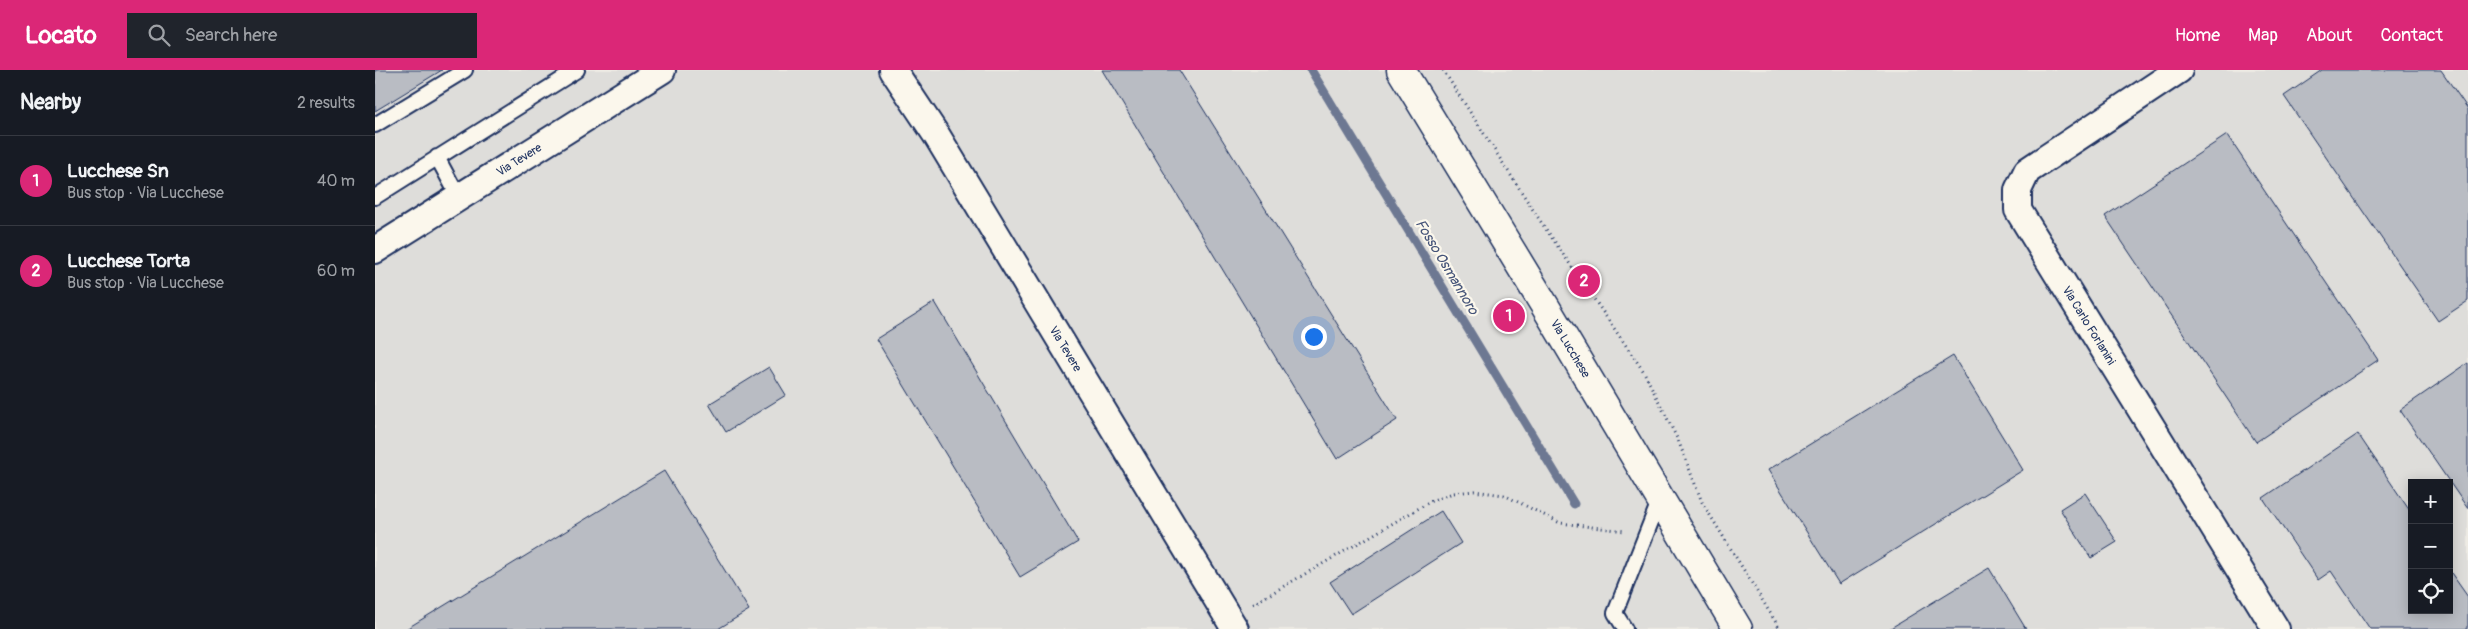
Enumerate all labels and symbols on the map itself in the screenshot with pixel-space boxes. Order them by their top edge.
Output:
street label: Via Tevere [494,140,545,180]
water label: Fosso Osmannoro [1412,216,1483,319]
pin: 2 [1568,262,1600,300]
street label: Via Carlo Forlanini [2059,283,2119,368]
pin: 1 [1493,297,1525,335]
street label: Via Lucchese [1547,317,1594,381]
street label: Via Tevere [1046,323,1085,374]
your location [1301,324,1327,350]

